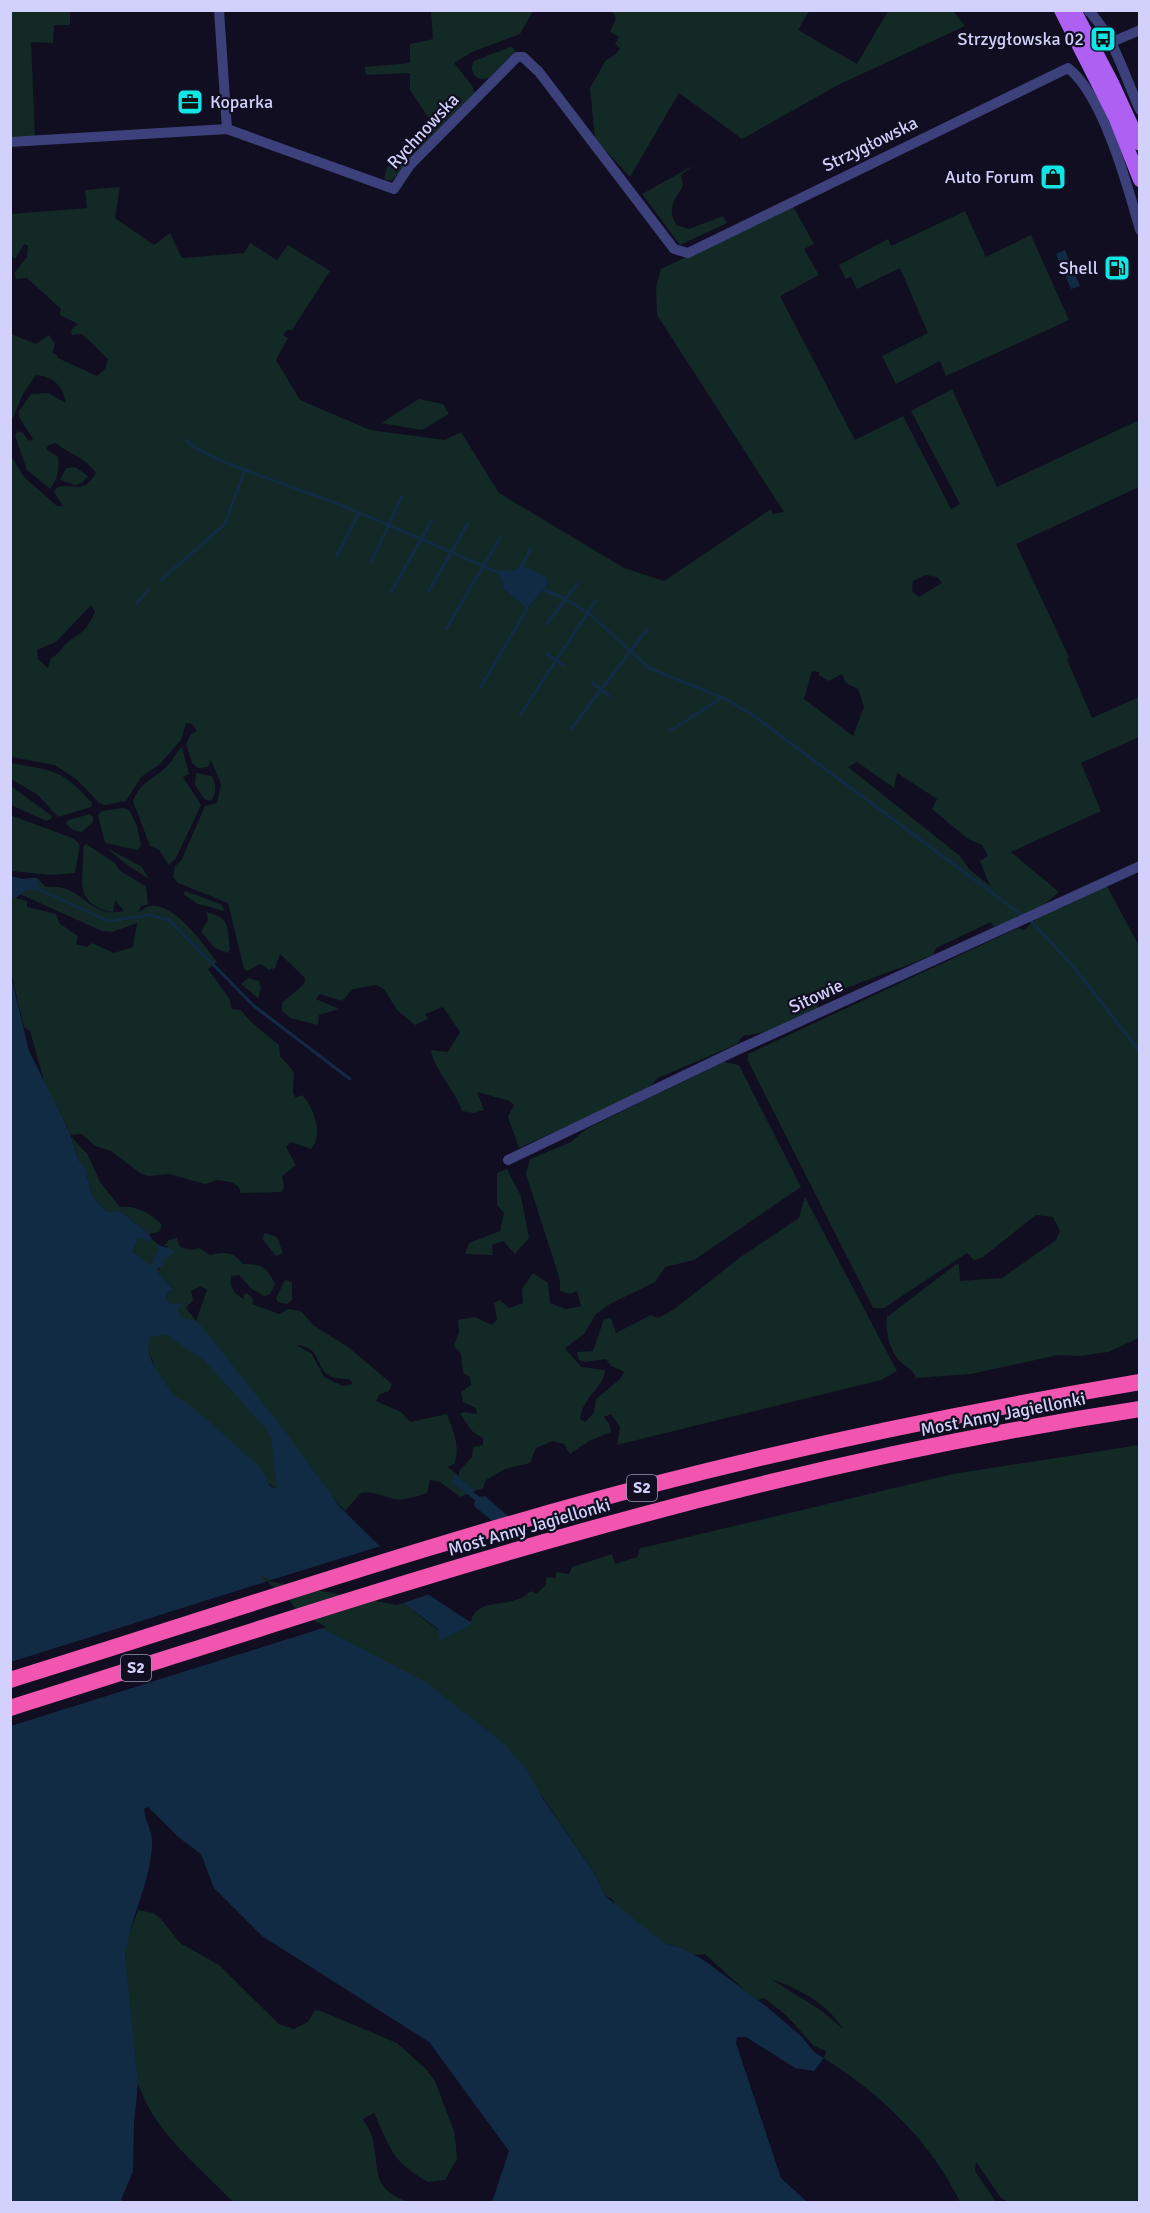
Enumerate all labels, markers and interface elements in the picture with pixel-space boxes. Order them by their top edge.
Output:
bus stop icon: Strzygłowska 02 [1088,24,1118,54]
place label: Strzygłowska 02 [957,28,1084,50]
office icon: Koparka [175,87,205,117]
street label: Rychnowska [382,89,464,173]
place label: Koparka [210,91,273,113]
street label: Strzygłowska [819,112,921,176]
shop icon: Auto Forum [1038,162,1068,192]
place label: Auto Forum [945,166,1034,188]
fuel station icon: Shell [1102,253,1132,283]
place label: Shell [1059,257,1098,279]
street label: Sitowie [785,974,847,1018]
street label: Most Anny Jagiellonki [918,1387,1088,1441]
road number: S2 [627,1475,657,1501]
street label: Most Anny Jagiellonki [445,1493,613,1561]
road number: S2 [121,1655,151,1681]

